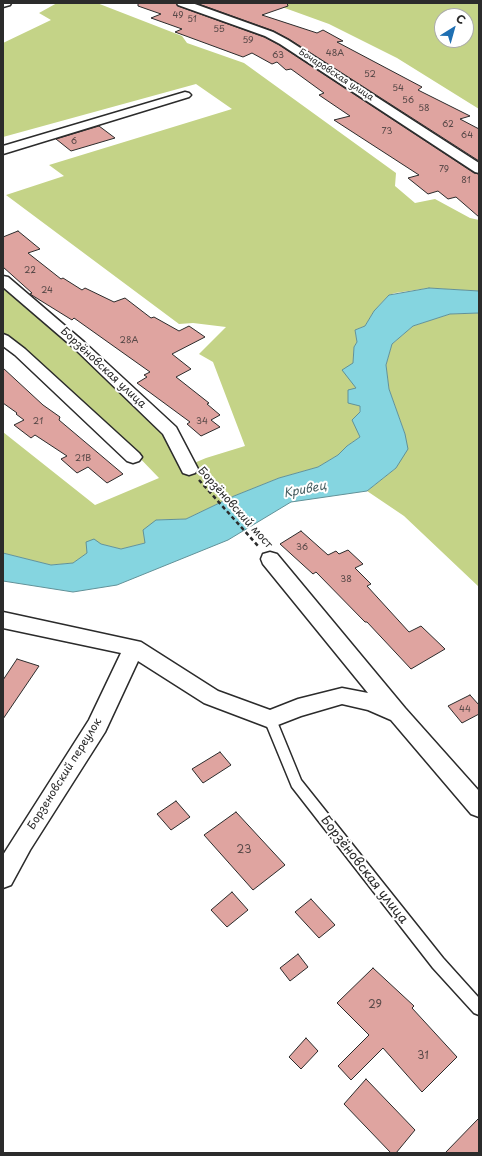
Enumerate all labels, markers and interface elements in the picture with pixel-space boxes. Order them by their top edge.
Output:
north arrow [434,8,474,48]
text: С [452,10,469,28]
house number: 49 [172,11,184,21]
house number: 51 [187,15,197,25]
house number: 55 [213,25,225,35]
house number: 59 [242,36,254,46]
street label: Бочаровская улица [296,47,376,103]
house number: 48А [326,49,344,59]
house number: 63 [272,51,284,61]
house number: 52 [364,70,376,80]
house number: 54 [392,84,404,94]
house number: 56 [402,96,414,106]
house number: 58 [418,104,430,114]
house number: 62 [442,120,454,130]
house number: 73 [382,127,392,137]
house number: 64 [461,131,473,141]
house number: 6 [71,137,77,147]
house number: 79 [439,165,449,175]
house number: 81 [461,176,471,186]
house number: 22 [24,266,36,276]
house number: 24 [41,286,53,296]
street label: Борзёновская улица [58,325,148,411]
house number: 28А [120,336,138,346]
house number: 21 [33,417,43,427]
house number: 34 [196,417,208,427]
house number: 21В [75,454,91,464]
street label: Борзёновский мост [195,465,275,551]
water label: Кривец [282,479,328,501]
house number: 36 [296,543,308,553]
house number: 38 [340,575,352,585]
house number: 44 [459,705,471,715]
street label: Борзеновский переулок [25,716,105,832]
street label: Борзёновская улица [317,813,411,927]
house number: 23 [237,843,251,857]
house number: 29 [368,998,382,1012]
house number: 31 [417,1049,429,1063]

